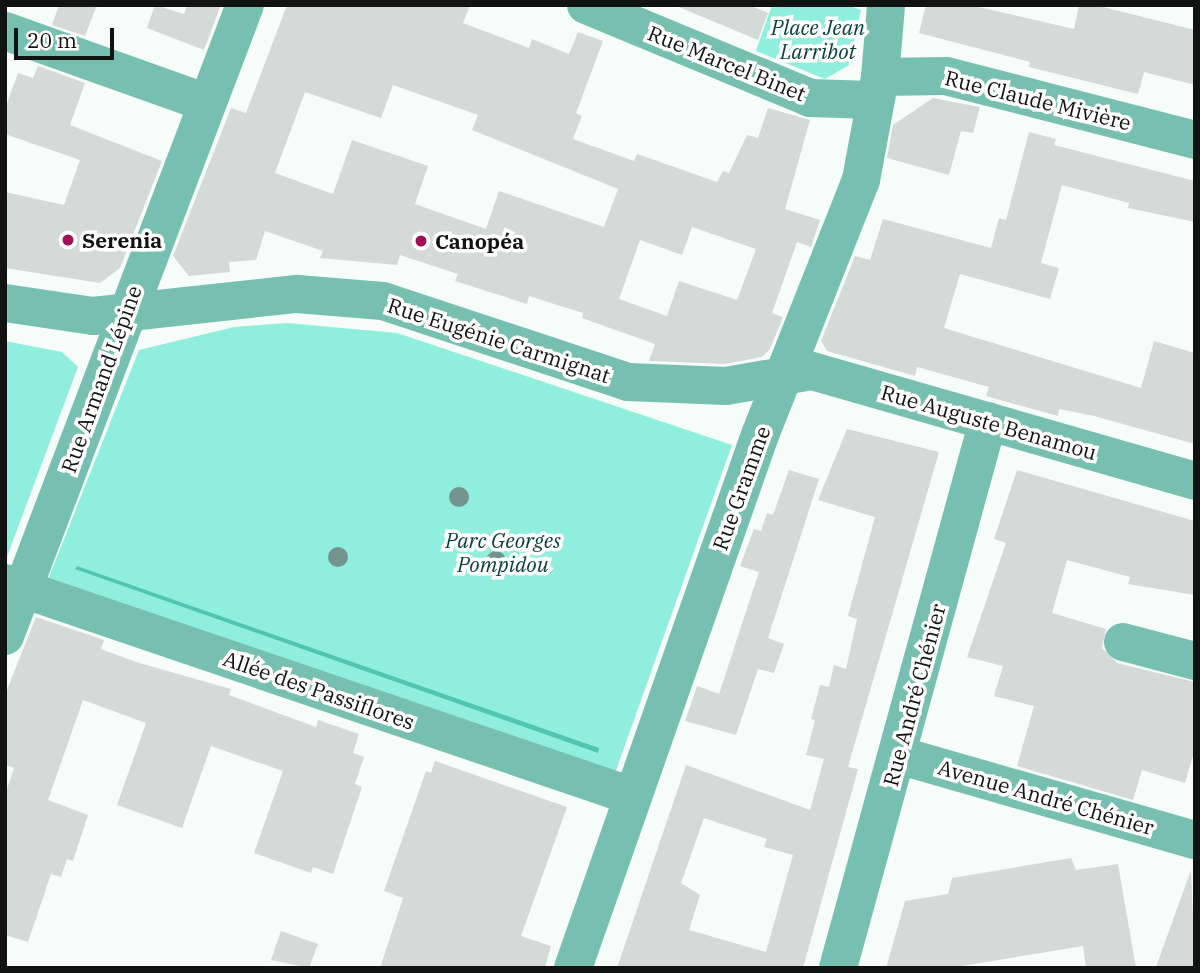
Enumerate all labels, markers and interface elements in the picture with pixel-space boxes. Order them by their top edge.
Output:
scale bar [18,14,117,58]
park label: Place Jean Larribot [771,14,865,64]
street label: Rue Marcel Binet [644,20,810,106]
text: 20 m [27,26,77,54]
street label: Rue Claude Mivière [942,65,1134,135]
place label: Serenia [82,227,162,253]
place label: Canopéa [435,228,524,254]
marker: Serenia [60,232,76,248]
marker: Canopéa [413,233,429,249]
street label: Rue Armand Lépine [55,282,147,476]
street label: Rue Eugénie Carmignat [384,292,614,388]
street label: Rue Auguste Benamou [878,379,1100,465]
street label: Rue Gramme [707,422,775,554]
park label: Parc Georges Pompidou [445,527,561,577]
street label: Rue André Chénier [878,601,950,789]
street label: Allée des Passiflores [220,645,418,735]
street label: Avenue André Chénier [935,754,1157,840]

